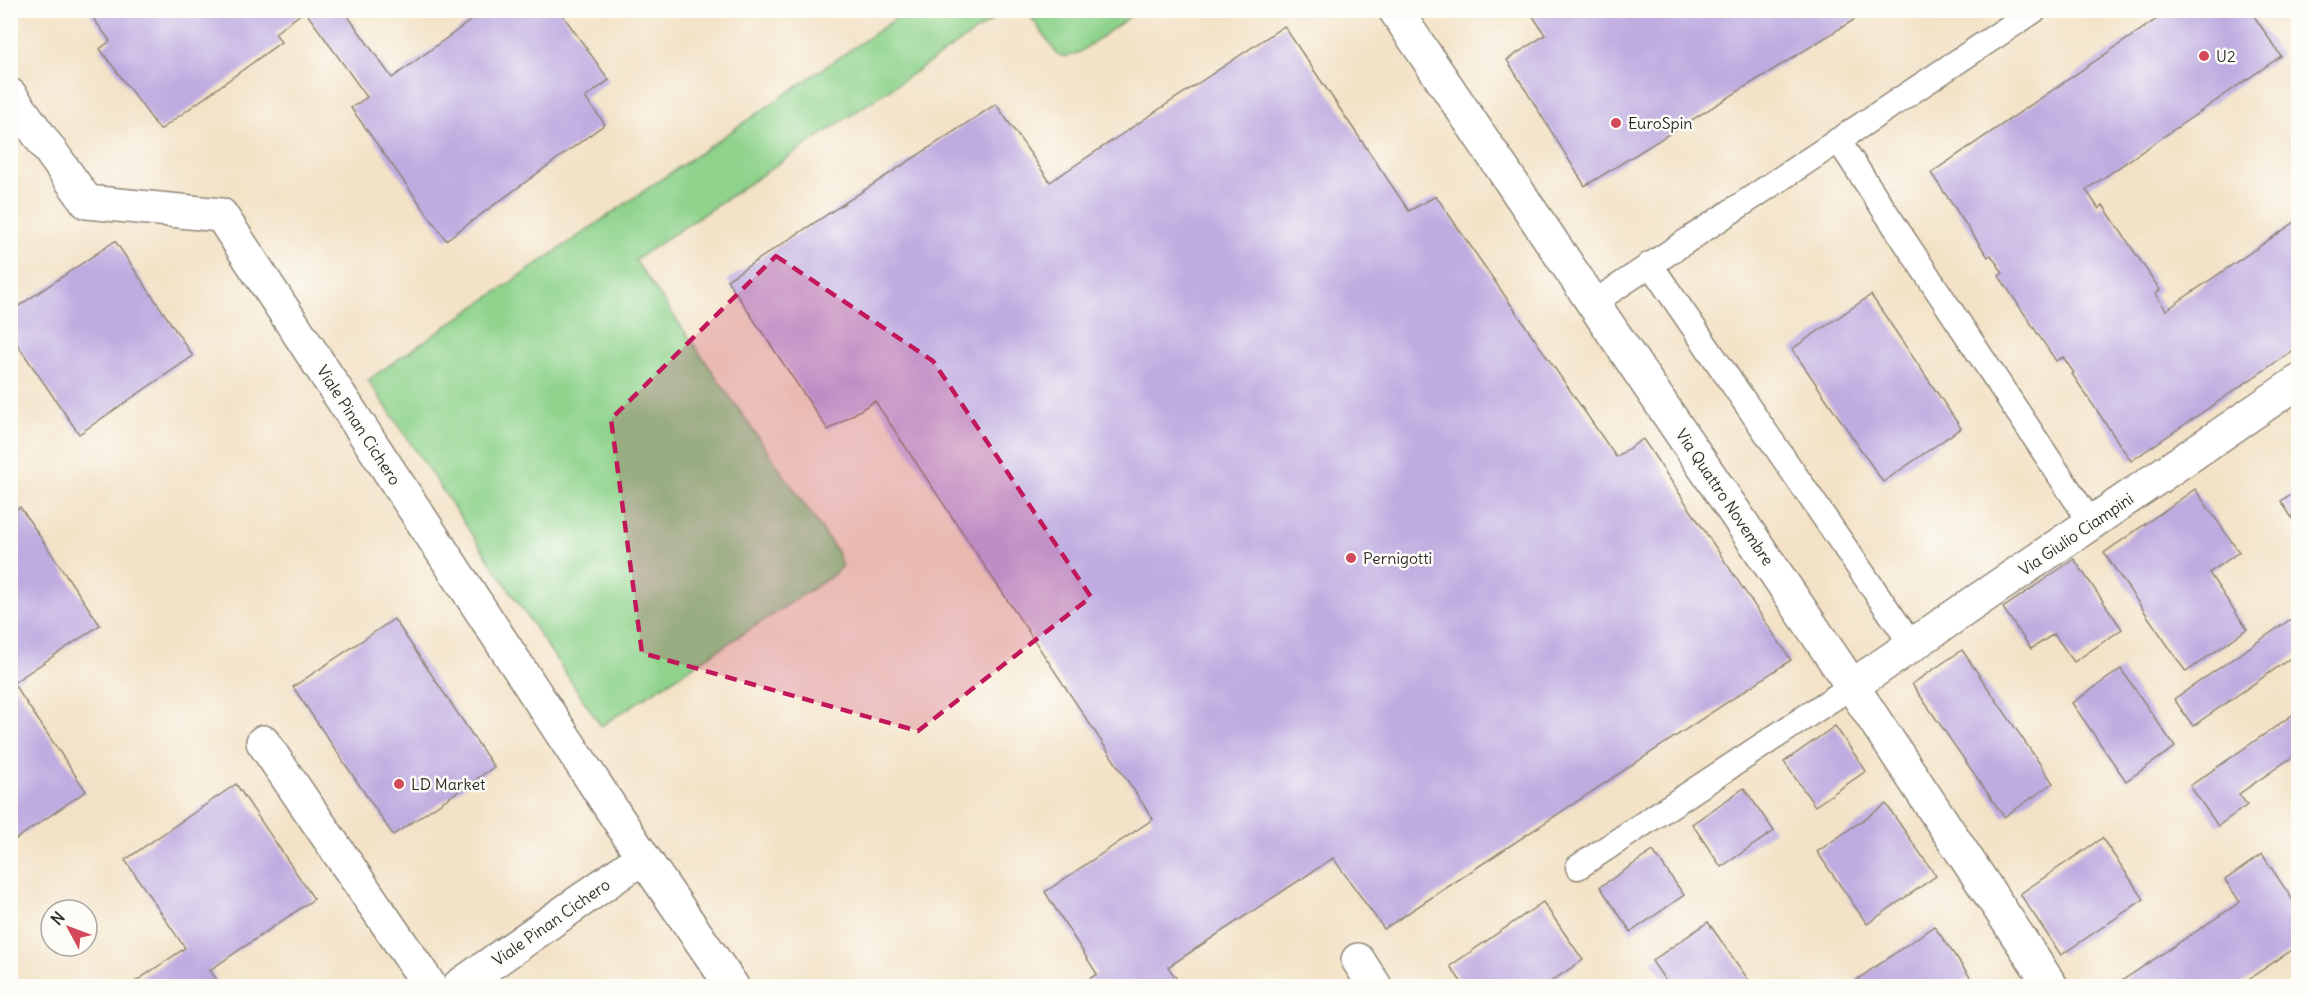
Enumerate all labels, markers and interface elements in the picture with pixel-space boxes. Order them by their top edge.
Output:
place label: U2 [2216,46,2236,66]
marker: U2 [2197,49,2211,63]
place label: EuroSpin [1628,113,1693,133]
marker: EuroSpin [1609,116,1623,130]
street label: Viale Pinan Cichero [313,361,405,489]
street label: Via Quattro Novembre [1672,425,1778,569]
street label: Via Giulio Ciampini [2015,488,2137,580]
place label: Pernigotti [1363,548,1432,568]
marker: Pernigotti [1344,551,1358,565]
place label: LD Market [411,774,486,794]
marker: LD Market [392,777,406,791]
street label: Viale Pinan Cichero [488,874,614,970]
north arrow [39,898,99,958]
text: N [47,907,69,929]

